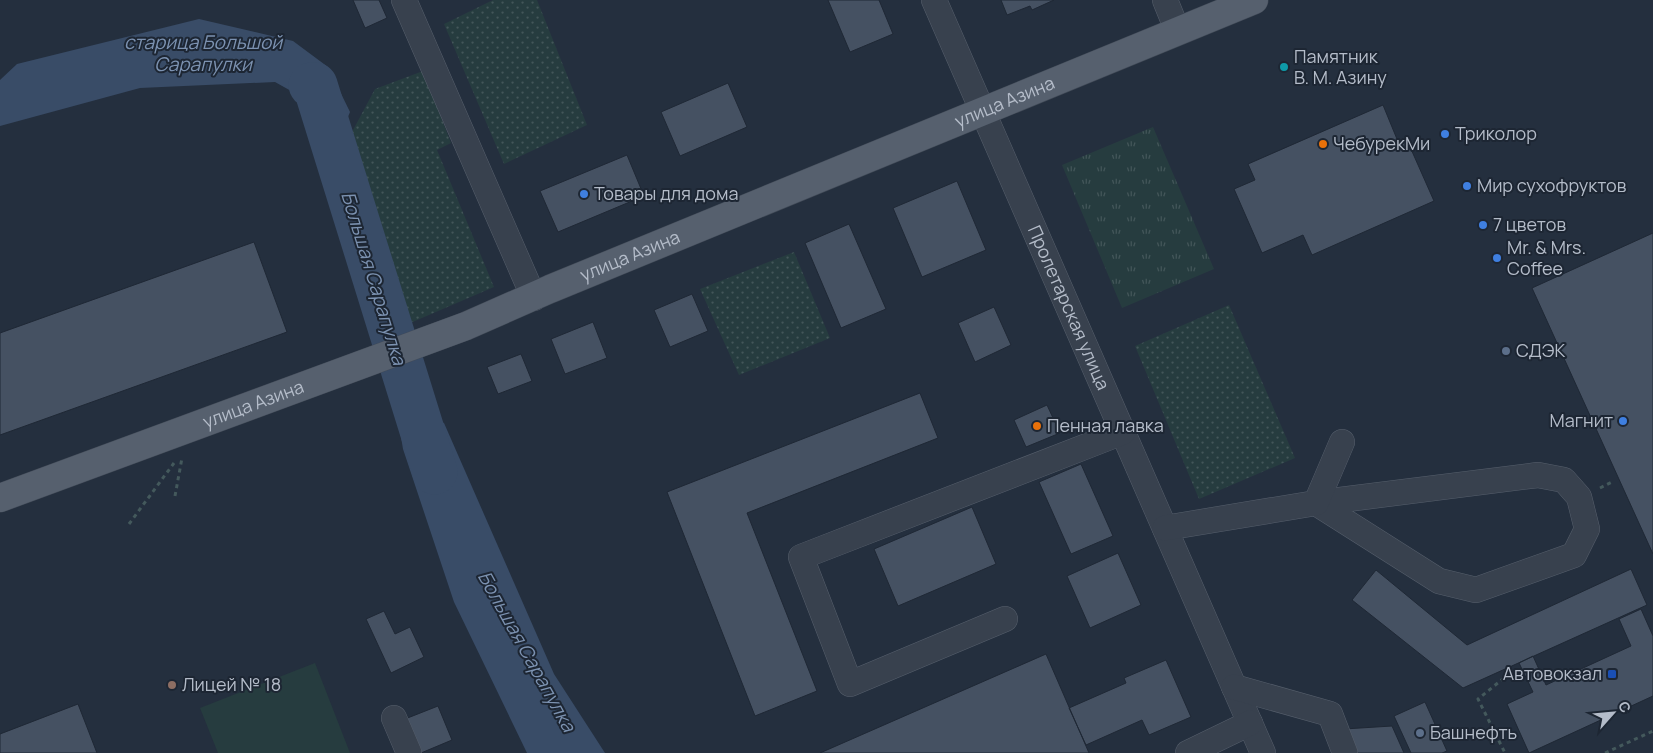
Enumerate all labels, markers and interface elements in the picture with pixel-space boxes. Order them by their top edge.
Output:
water label: старица Большой Сарапулки [124,29,284,77]
place label: Памятник В. М. Азину [1294,44,1387,89]
marker: Памятник В. М. Азину [1278,61,1290,73]
street label: улица Азина [951,70,1058,133]
place label: Триколор [1455,121,1537,145]
marker: Триколор [1439,128,1451,140]
place label: ЧебурекМи [1333,131,1430,155]
marker: ЧебурекМи [1317,138,1329,150]
place label: Мир сухофруктов [1477,173,1627,197]
marker: Мир сухофруктов [1461,180,1473,192]
place label: Товары для дома [594,181,738,205]
water label: Большая Сарапулка [335,188,413,369]
marker: Товары для дома [578,188,590,200]
place label: 7 цветов [1493,212,1566,236]
marker: 7 цветов [1477,219,1489,231]
street label: Пролетарская улица [1023,221,1116,394]
street label: улица Азина [576,224,683,286]
place label: Mr. & Mrs. Coffee [1507,235,1586,280]
marker: Mr. & Mrs. Coffee [1491,252,1503,264]
place label: СДЭК [1516,338,1565,362]
marker: СДЭК [1500,345,1512,357]
street label: улица Азина [199,374,307,433]
place label: Магнит [1550,408,1613,432]
place label: Пенная лавка [1047,413,1164,437]
marker: Магнит [1617,415,1629,427]
marker: Пенная лавка [1031,420,1043,432]
water label: Большая Сарапулка [472,566,583,737]
place label: Автовокзал [1503,661,1602,685]
marker: Автовокзал [1606,668,1618,680]
place label: Лицей № 18 [182,672,281,696]
marker: Лицей № 18 [166,679,178,691]
north arrow [1588,688,1638,738]
text: С [1614,698,1636,716]
place label: Башнефть [1430,720,1517,744]
marker: Башнефть [1414,727,1426,739]

